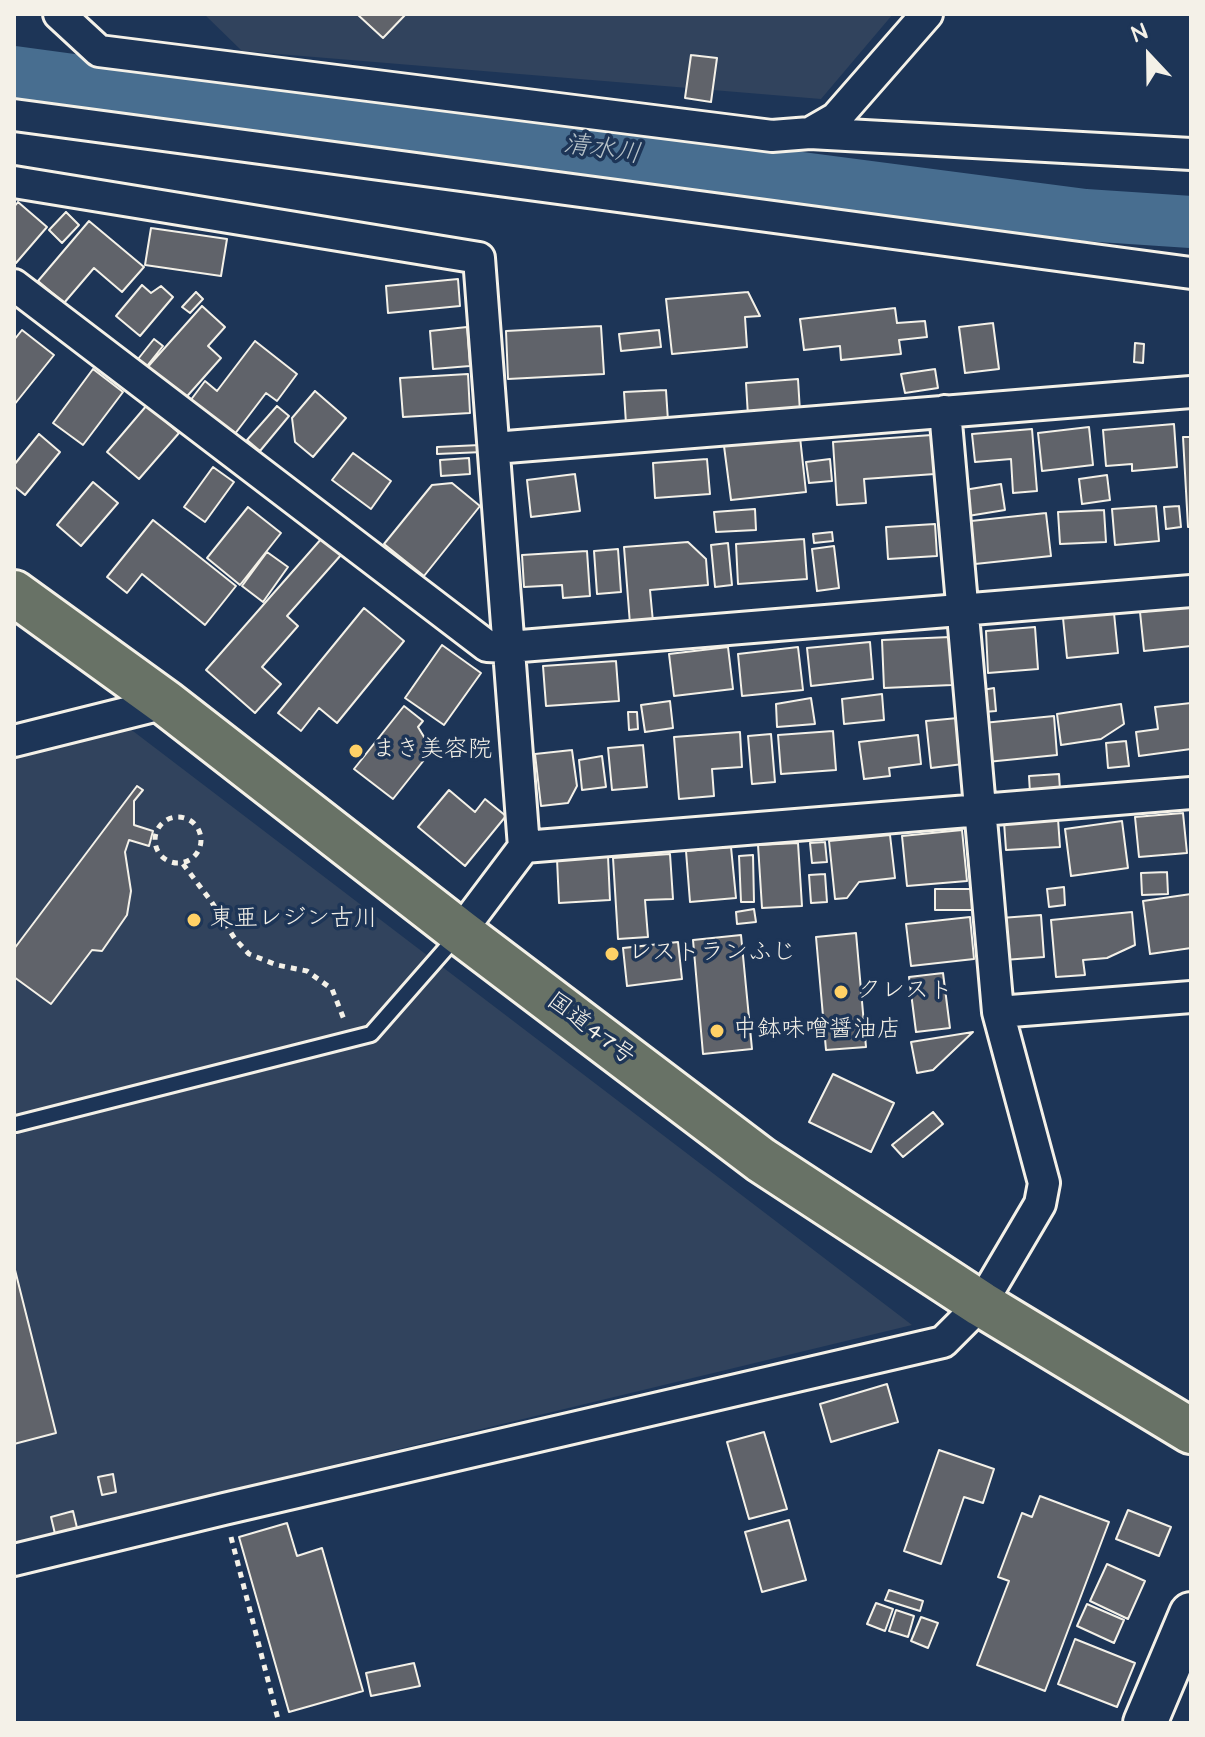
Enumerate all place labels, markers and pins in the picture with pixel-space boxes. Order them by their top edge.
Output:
place label: まき美容院 [372,737,492,765]
marker: まき美容院 [347,742,365,760]
place label: 東亜レジン古川 [210,906,378,934]
marker: 東亜レジン古川 [185,911,203,929]
place label: レストランふじ [628,940,796,968]
marker: レストランふじ [603,945,621,963]
place label: クレスト [857,978,953,1006]
marker: クレスト [832,983,850,1001]
place label: 中鉢味噌醤油店 [733,1017,901,1045]
marker: 中鉢味噌醤油店 [708,1022,726,1040]

